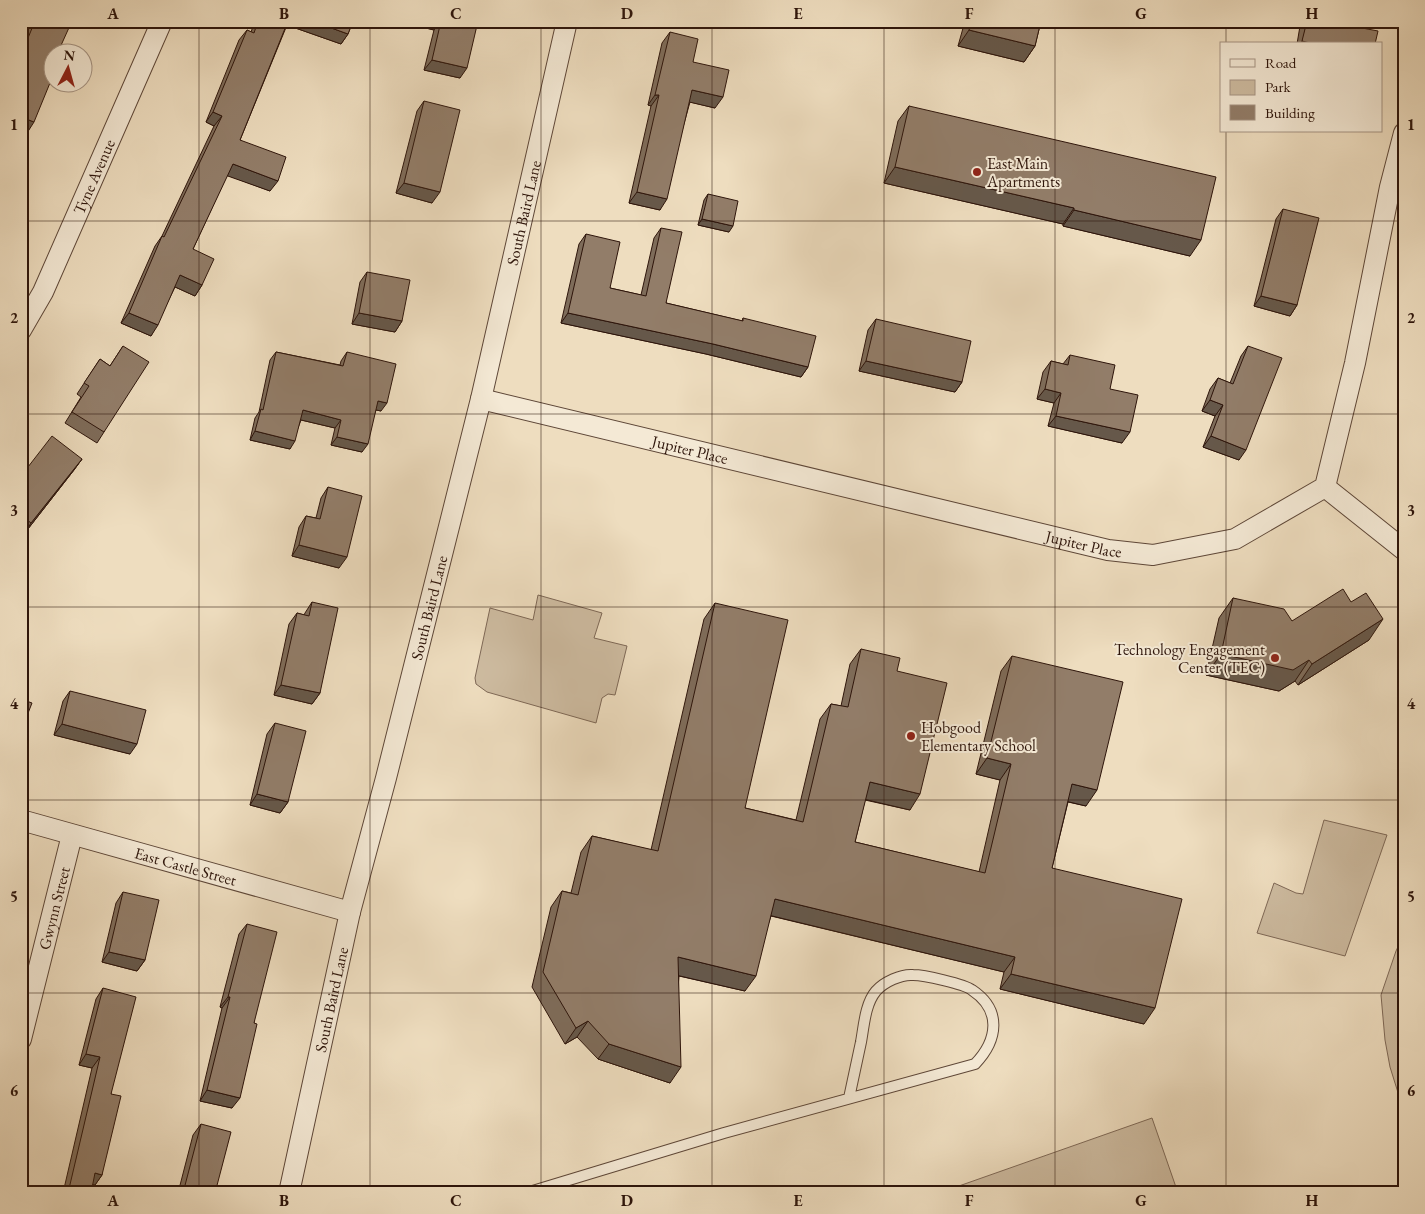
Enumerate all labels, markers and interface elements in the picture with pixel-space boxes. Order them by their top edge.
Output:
text: A [106,3,119,24]
text: B [279,3,289,24]
text: C [450,3,462,24]
text: D [621,3,633,24]
text: E [793,3,803,24]
text: F [965,3,974,24]
text: G [1135,3,1147,24]
text: H [1306,3,1319,24]
north arrow [42,42,92,92]
legend [1220,42,1382,132]
text: N [63,46,77,65]
text: Road [1265,53,1297,72]
text: Park [1265,77,1292,96]
text: Building [1265,103,1315,122]
text: 1 [10,114,18,135]
text: 1 [1407,114,1415,135]
street label: Tyne Avenue [68,136,120,218]
place label: East Main Apartments [986,153,1060,192]
street label: South Baird Lane [502,158,546,267]
marker: East Main Apartments [971,166,983,178]
text: 2 [10,307,19,328]
text: 2 [1407,307,1416,328]
street label: Jupiter Place [648,430,730,469]
text: 3 [10,500,18,521]
text: 3 [1407,500,1415,521]
street label: Jupiter Place [1042,525,1123,562]
street label: South Baird Lane [406,553,452,662]
place label: Technology Engagement Center (TEC) [1114,639,1265,678]
marker: Technology Engagement Center (TEC) [1269,652,1281,664]
text: 4 [10,693,19,714]
text: 4 [1407,693,1416,714]
place label: Hobgood Elementary School [921,717,1036,756]
marker: Hobgood Elementary School [905,730,917,742]
street label: East Castle Street [132,842,239,891]
street label: Gwynn Street [34,864,75,952]
text: 5 [10,886,18,907]
text: 5 [1407,886,1415,907]
street label: South Baird Lane [310,945,353,1054]
text: 6 [10,1080,19,1101]
text: 6 [1407,1080,1416,1101]
text: A [106,1190,119,1211]
text: B [279,1190,289,1211]
text: C [450,1190,462,1211]
text: D [621,1190,633,1211]
text: E [793,1190,803,1211]
text: F [965,1190,974,1211]
text: G [1135,1190,1147,1211]
text: H [1306,1190,1319,1211]

